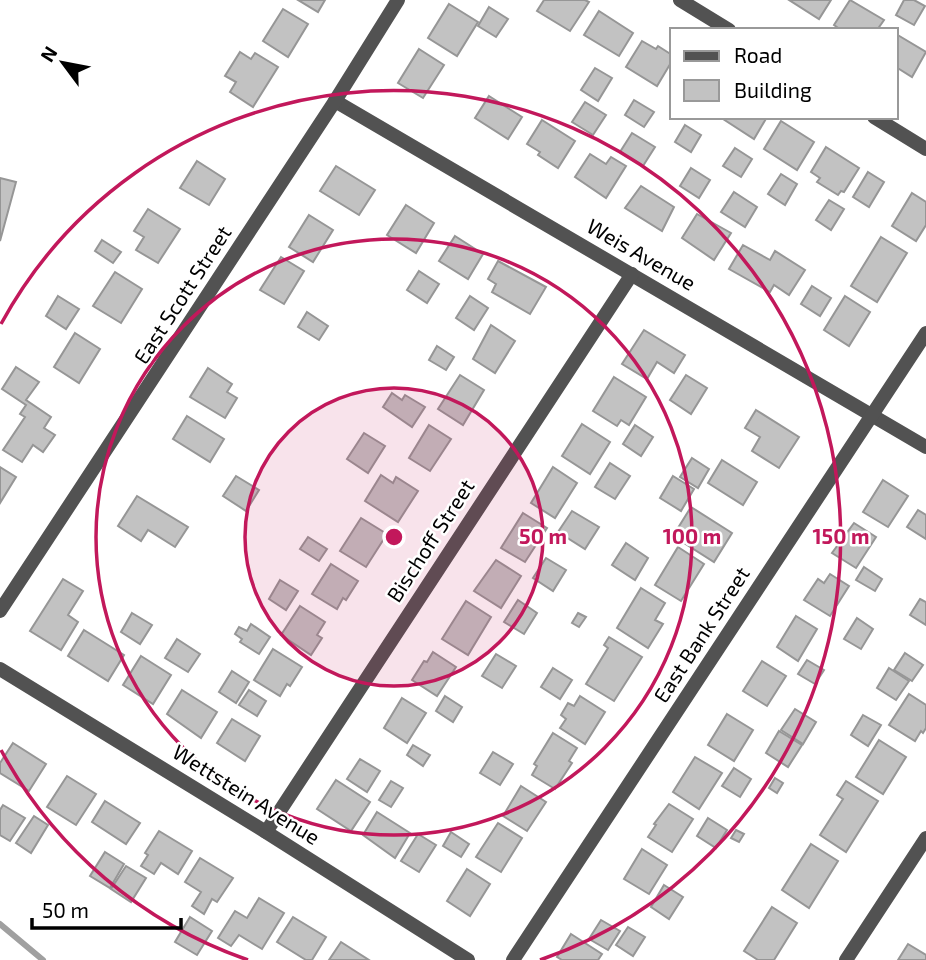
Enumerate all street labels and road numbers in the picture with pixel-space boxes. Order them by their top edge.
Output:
street label: Weis Avenue [583,213,700,295]
street label: East Scott Street [128,220,236,368]
street label: Bischoff Street [381,474,479,606]
street label: East Bank Street [648,562,754,707]
street label: Wettstein Avenue [169,738,325,849]

